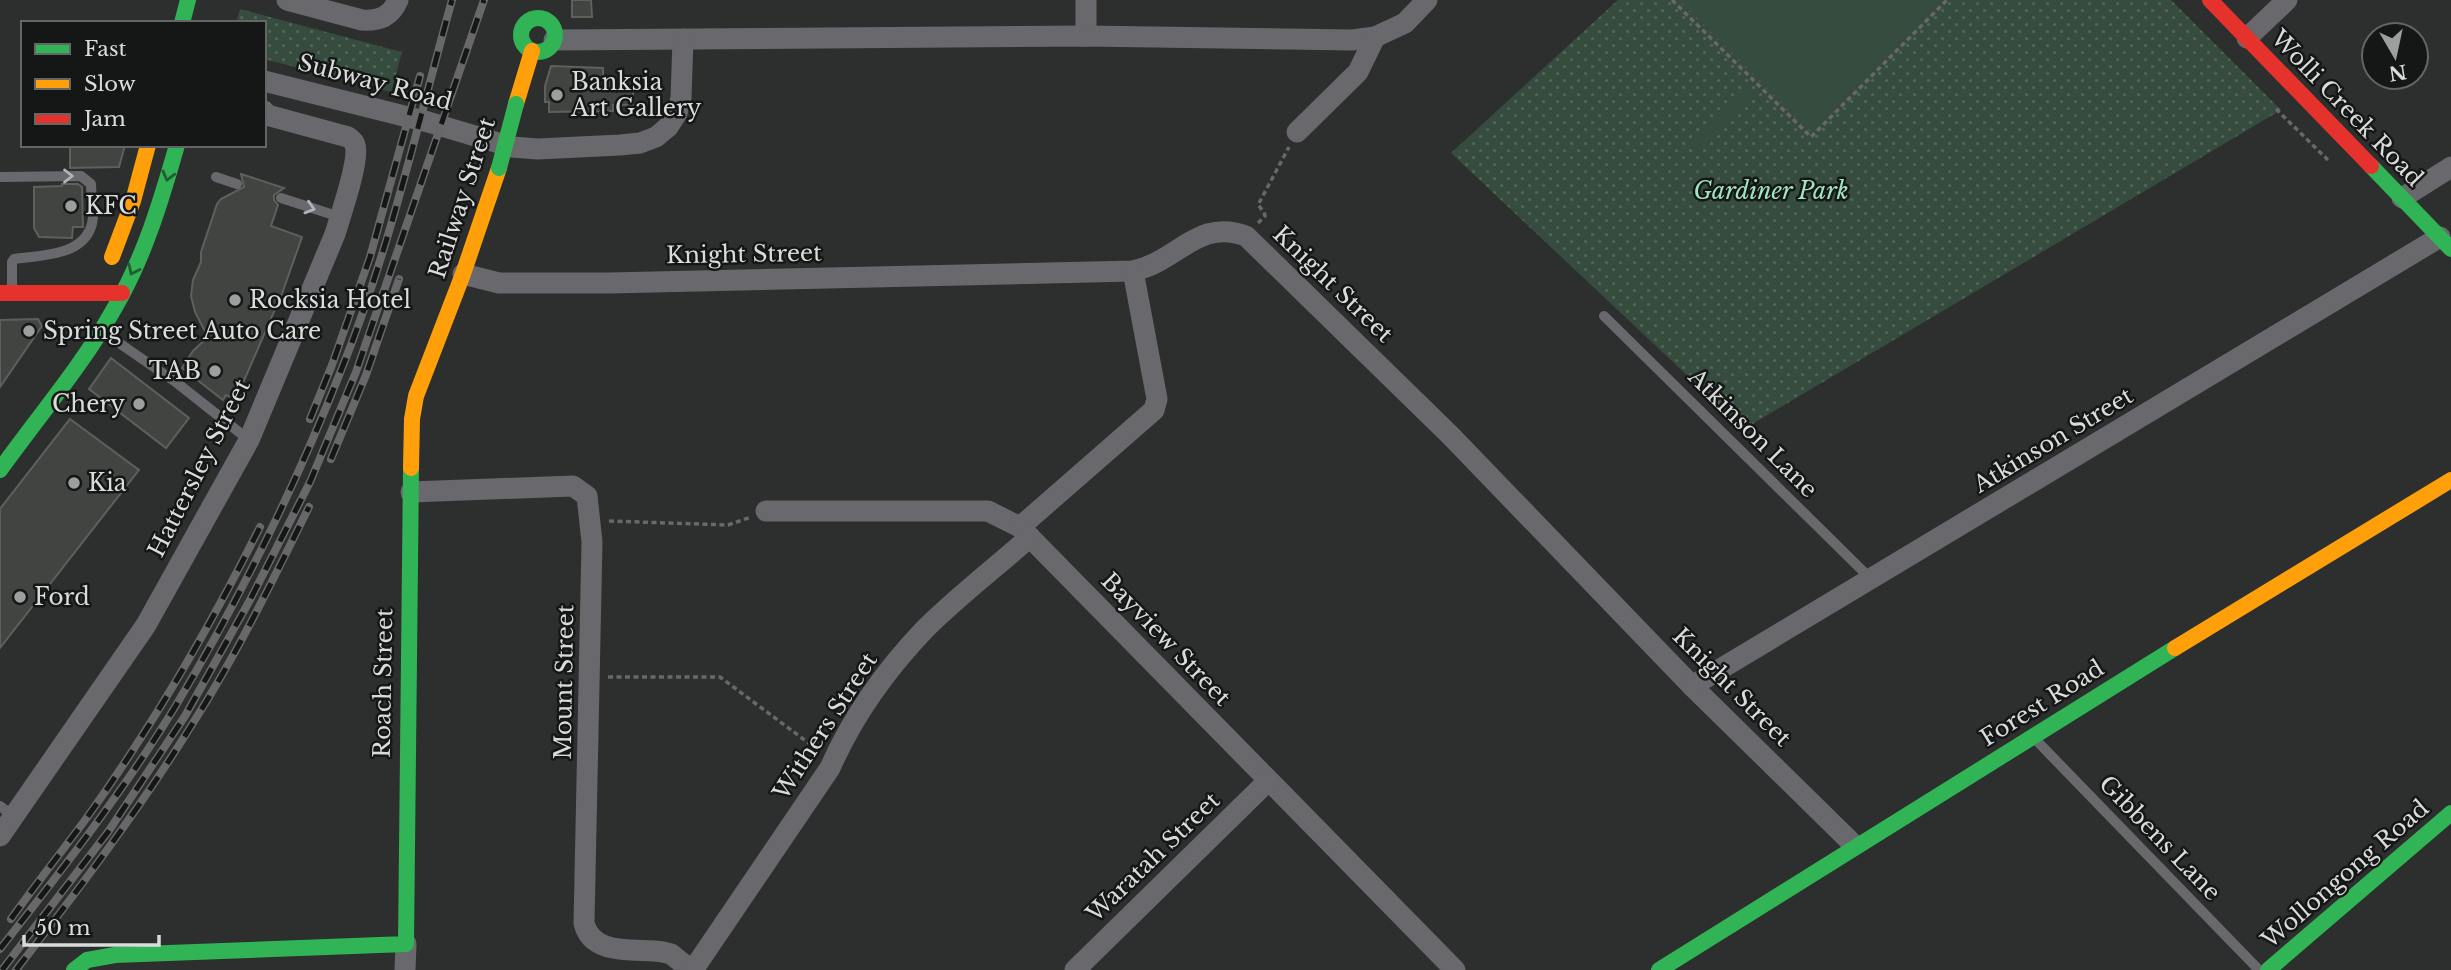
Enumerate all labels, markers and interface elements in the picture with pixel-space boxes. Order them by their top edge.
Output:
legend [21,21,266,147]
north arrow [2360,21,2430,91]
street label: Wolli Creek Road [2264,23,2429,192]
text: Fast [84,36,126,62]
street label: Subway Road [295,48,455,116]
text: N [2387,60,2408,85]
place label: Banksia Art Gallery [570,68,702,122]
text: Slow [84,71,136,97]
marker: Banksia Art Gallery [549,87,565,103]
text: Jam [81,106,126,132]
street label: Railway Street [423,114,501,282]
one-way arrow [63,168,74,184]
one-way arrow [162,170,176,182]
park label: Gardiner Park [1694,177,1848,205]
place label: KFC [85,192,137,220]
marker: KFC [63,198,79,214]
one-way arrow [304,199,316,214]
street label: Knight Street [1267,220,1399,348]
street label: Knight Street [666,239,822,269]
one-way arrow [127,263,141,275]
place label: Rocksia Hotel [249,286,411,314]
marker: Rocksia Hotel [227,292,243,308]
place label: Spring Street Auto Care [43,317,321,345]
marker: Spring Street Auto Care [21,323,37,339]
place label: TAB [149,357,201,385]
street label: Atkinson Lane [1682,362,1823,503]
marker: TAB [207,363,223,379]
street label: Hattersley Street [142,374,256,562]
street label: Atkinson Street [1967,381,2138,499]
place label: Chery [52,390,125,418]
marker: Chery [131,396,147,412]
place label: Kia [88,469,127,497]
marker: Kia [66,475,82,491]
street label: Bayview Street [1095,567,1237,712]
place label: Ford [34,583,90,611]
marker: Ford [12,589,28,605]
street label: Mount Street [549,604,579,760]
street label: Roach Street [368,608,398,758]
street label: Knight Street [1667,622,1797,752]
street label: Withers Street [767,647,883,806]
street label: Forest Road [1975,654,2109,752]
street label: Gibbens Lane [2093,770,2227,906]
street label: Waratah Street [1080,786,1226,928]
street label: Wollongong Road [2255,794,2434,955]
scale bar [24,904,159,948]
text: 50 m [35,915,91,941]

